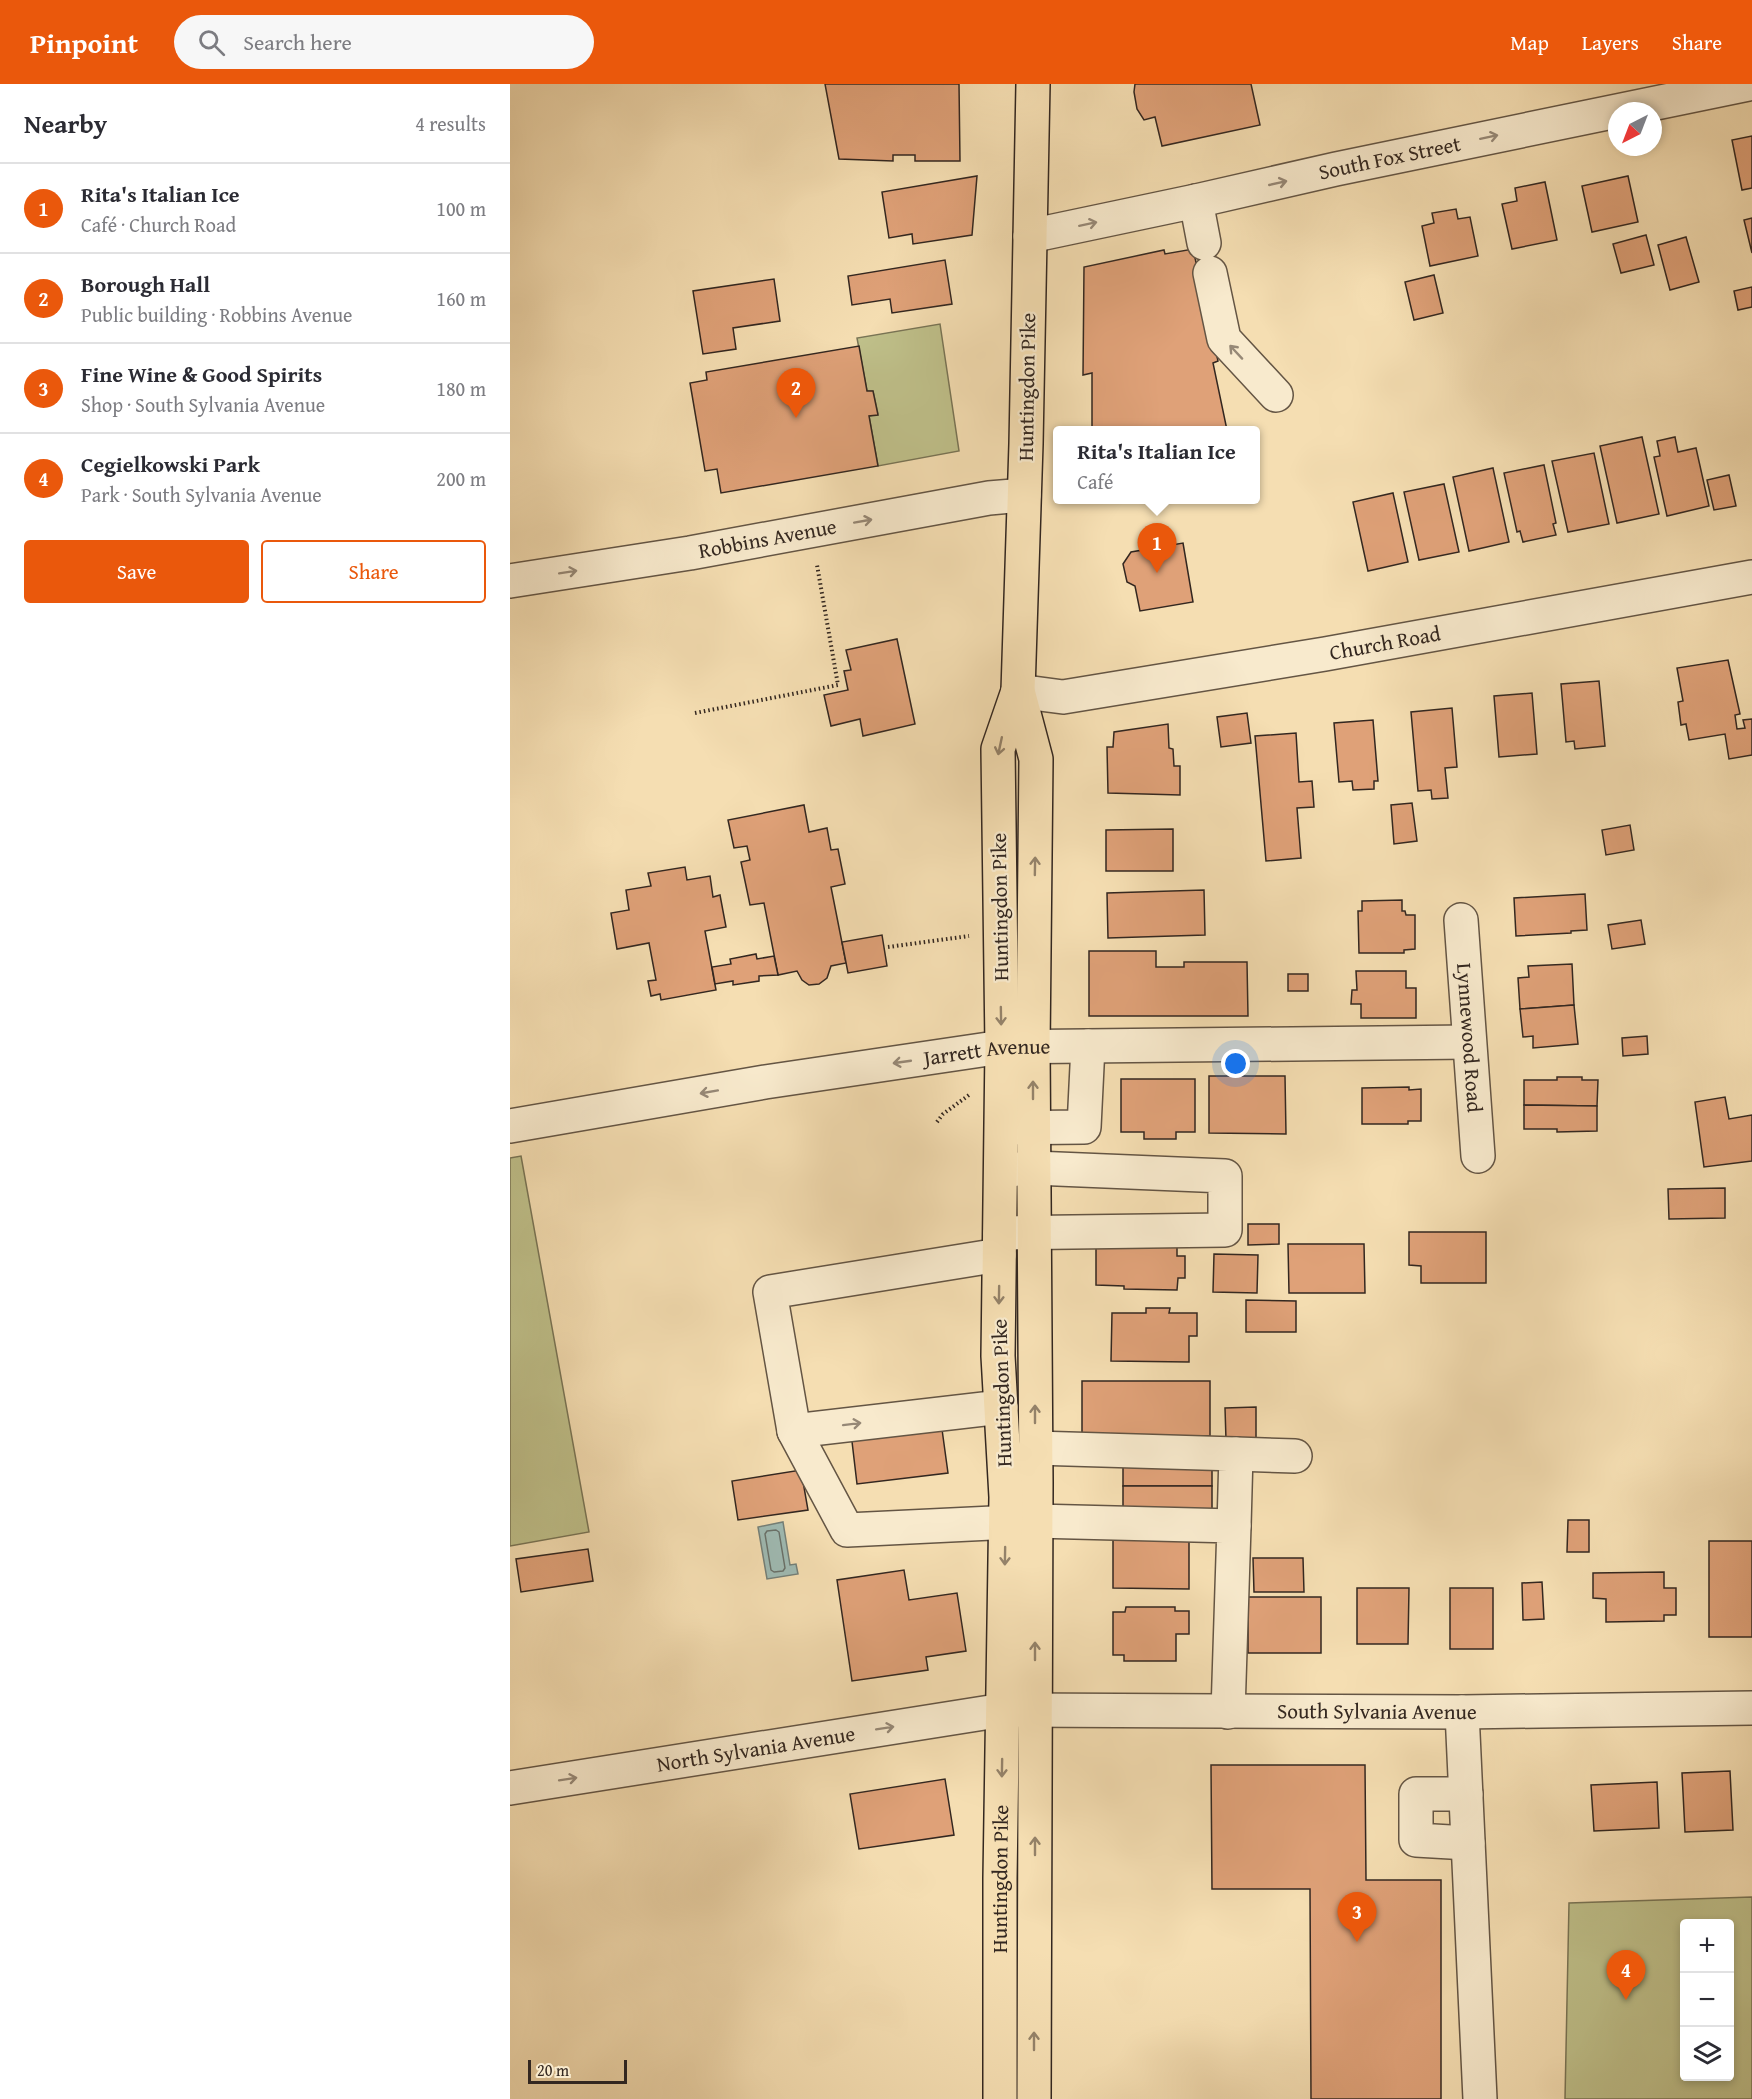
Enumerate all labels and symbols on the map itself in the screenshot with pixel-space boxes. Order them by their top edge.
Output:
north arrow [1608,102,1662,156]
street label: South Fox Street [1315,128,1464,188]
one-way arrow [1479,131,1499,142]
one-way arrow [1268,176,1287,188]
one-way arrow [1077,218,1097,229]
street label: Huntingdon Pike [1010,312,1043,461]
one-way arrow [1229,345,1243,360]
pin: 2 [776,368,816,418]
street label: Robbins Avenue [696,510,839,566]
one-way arrow [853,515,873,526]
pin: 1 [1138,524,1176,573]
one-way arrow [557,567,577,578]
street label: Church Road [1327,617,1444,668]
one-way arrow [994,736,1006,755]
street label: Huntingdon Pike [983,832,1016,981]
one-way arrow [1029,856,1041,876]
street label: Lynnewood Road [1449,962,1491,1114]
one-way arrow [995,1005,1007,1025]
street label: Jarrett Avenue [918,1030,1051,1074]
your location [1221,1049,1250,1078]
one-way arrow [893,1056,913,1067]
one-way arrow [1027,1081,1039,1101]
one-way arrow [700,1086,720,1097]
one-way arrow [993,1284,1005,1304]
street label: Huntingdon Pike [983,1318,1020,1468]
one-way arrow [1029,1404,1041,1424]
one-way arrow [842,1418,861,1429]
one-way arrow [999,1545,1011,1565]
one-way arrow [1029,1641,1041,1661]
street label: South Sylvania Avenue [1277,1695,1477,1727]
street label: North Sylvania Avenue [654,1718,857,1780]
one-way arrow [874,1723,894,1734]
one-way arrow [996,1758,1008,1778]
one-way arrow [557,1773,577,1784]
street label: Huntingdon Pike [984,1804,1016,1953]
one-way arrow [1029,1836,1041,1856]
pin: 3 [1338,1892,1376,1942]
pin: 4 [1606,1950,1646,2000]
one-way arrow [1028,2031,1040,2051]
scale bar [528,2057,627,2084]

